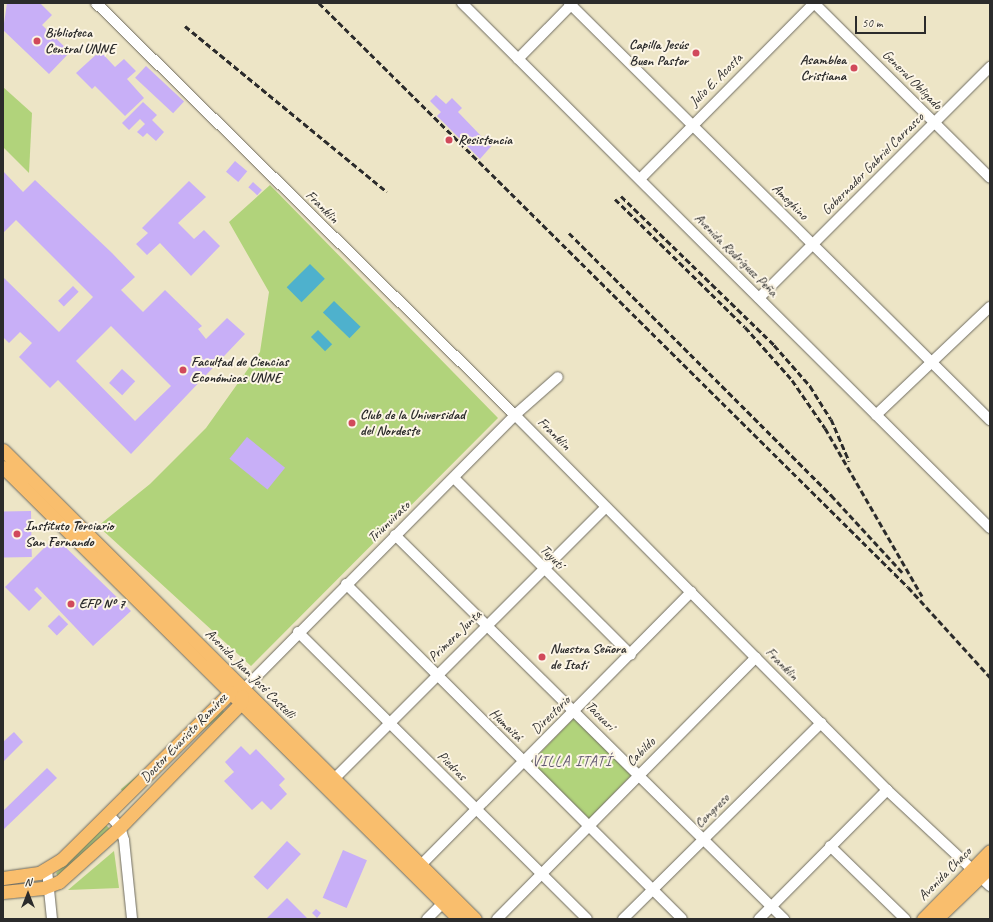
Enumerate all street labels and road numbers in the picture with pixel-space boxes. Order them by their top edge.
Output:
street label: General Obligado [879,47,945,113]
street label: Julio E. Acosta [686,50,746,110]
street label: Gobernador Gabriel Carrasco [818,109,928,219]
street label: Ameghino [768,180,812,224]
street label: Franklin [302,187,342,227]
street label: Avenida Rodríguez Peña [691,210,781,300]
street label: Franklin [534,414,574,454]
street label: Triunvirato [364,498,414,546]
street label: Tuyutí [536,541,568,573]
street label: Primera Junta [425,607,485,665]
street label: Avenida Juan José Castelli [202,626,298,722]
street label: Franklin [762,644,802,684]
street label: Doctor Evaristo Ramírez [137,690,231,786]
street label: Directorio [528,692,574,738]
street label: Tacuarí [582,698,618,734]
street label: Humaitá [486,705,526,745]
street label: Cabildo [623,734,659,770]
street label: Piedras [434,748,470,784]
street label: Congreso [691,790,733,832]
street label: Avenida Chaco [915,844,975,904]

